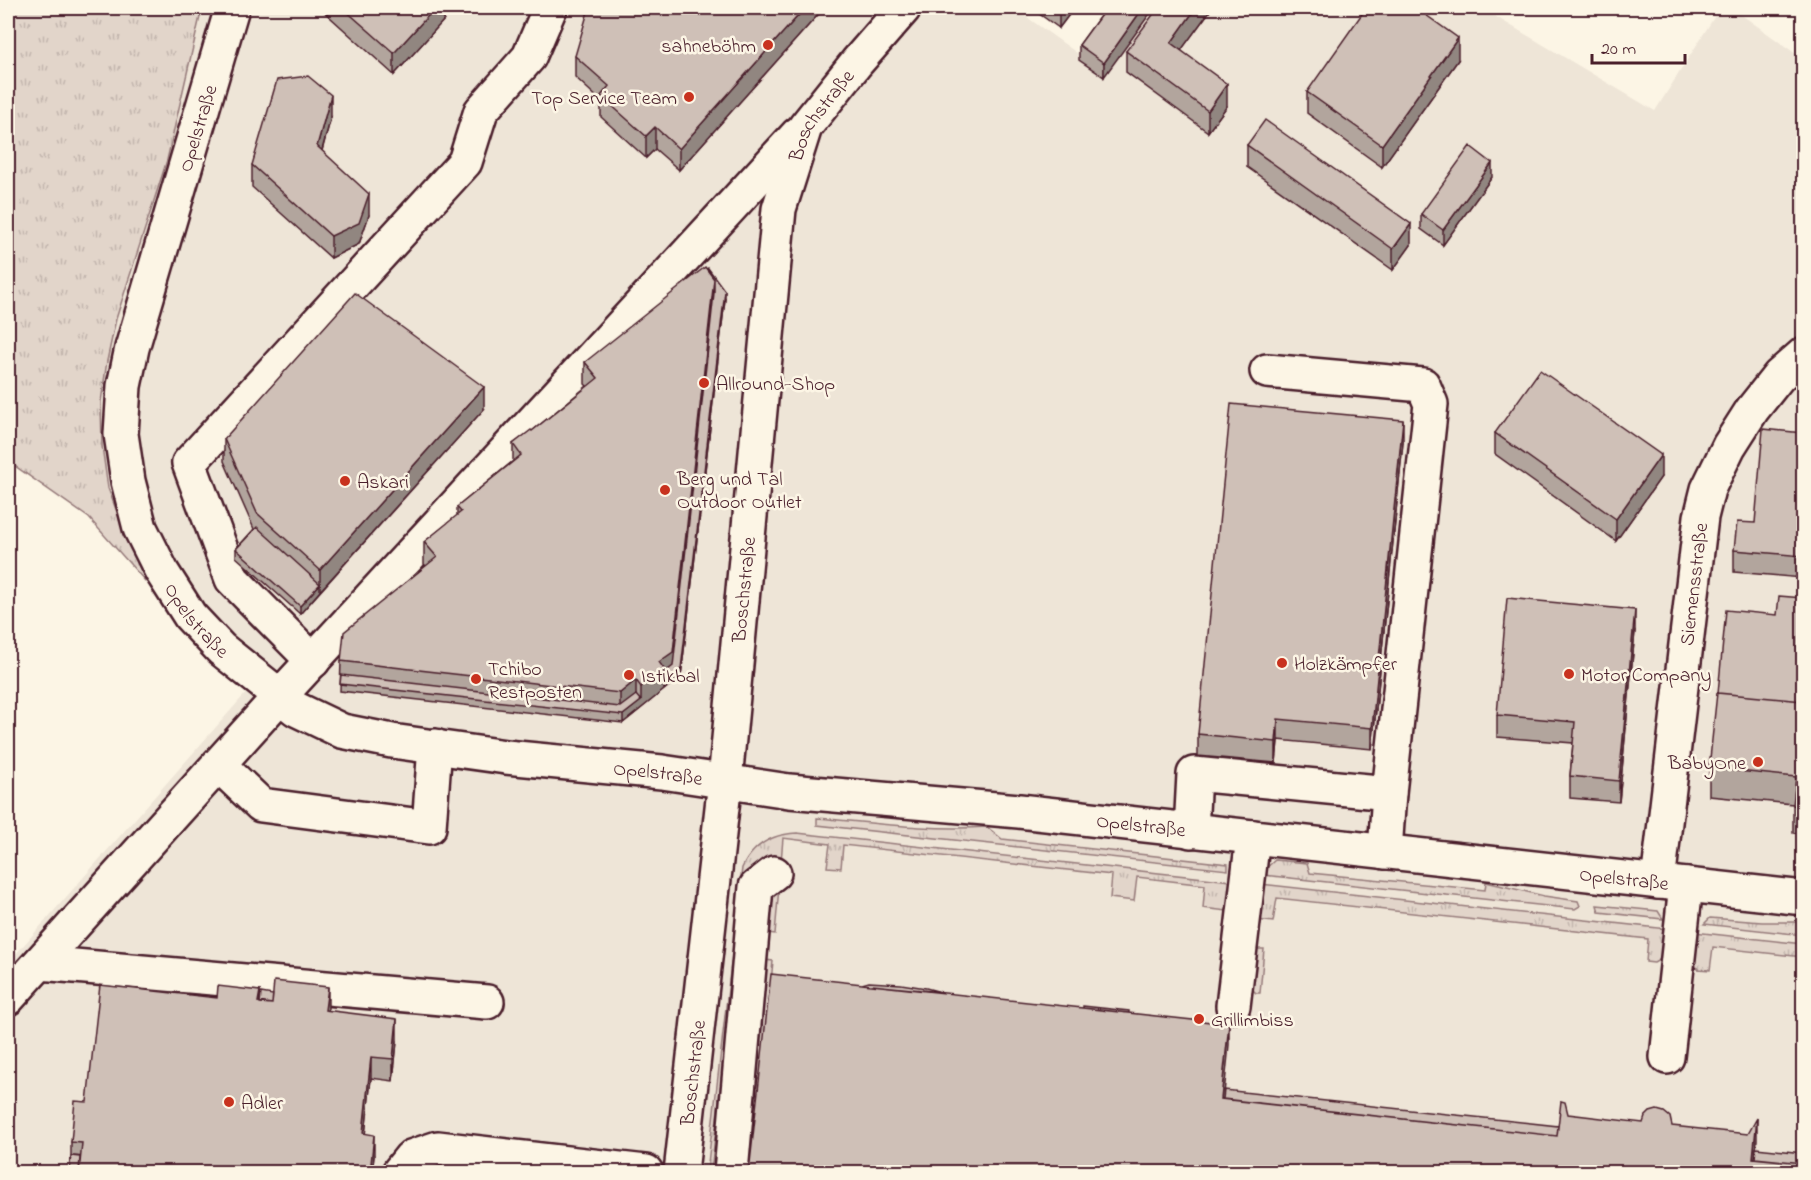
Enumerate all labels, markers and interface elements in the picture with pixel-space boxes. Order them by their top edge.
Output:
scale bar [1592,27,1685,65]
place label: sahneböhm [661,33,756,62]
text: 20 m [1601,37,1636,63]
marker: sahneböhm [761,38,775,52]
street label: Boschstraße [783,64,863,166]
street label: Opelstraße [172,82,226,176]
place label: Top Service Team [531,85,677,114]
marker: Top Service Team [682,90,696,104]
place label: Allround-Shop [716,371,835,400]
marker: Allround-Shop [697,376,711,390]
place label: Berg und Tal Outdoor Outlet [676,466,802,518]
place label: Askari [357,469,409,498]
marker: Askari [338,474,352,488]
marker: Berg und Tal Outdoor Outlet [658,483,672,497]
street label: Siemensstraße [1674,521,1717,647]
street label: Boschstraße [726,535,765,645]
street label: Opelstraße [155,578,234,667]
place label: Holzkämpfer [1294,651,1398,680]
place label: Tchibo Restposten [488,656,582,708]
marker: Holzkämpfer [1275,656,1289,670]
place label: Motor Company [1581,662,1711,691]
place label: Istikbal [641,663,700,692]
marker: Motor Company [1562,667,1576,681]
marker: Istikbal [622,668,636,682]
marker: Tchibo Restposten [469,672,483,686]
place label: BabyOne [1667,750,1746,779]
street label: Opelstraße [612,755,704,795]
marker: BabyOne [1751,755,1765,769]
street label: Opelstraße [1095,808,1187,846]
street label: Opelstraße [1578,861,1670,900]
place label: Grillimbiss [1211,1007,1294,1036]
marker: Grillimbiss [1192,1012,1206,1026]
street label: Boschstraße [674,1019,715,1128]
place label: Adler [241,1090,284,1119]
marker: Adler [222,1095,236,1109]

